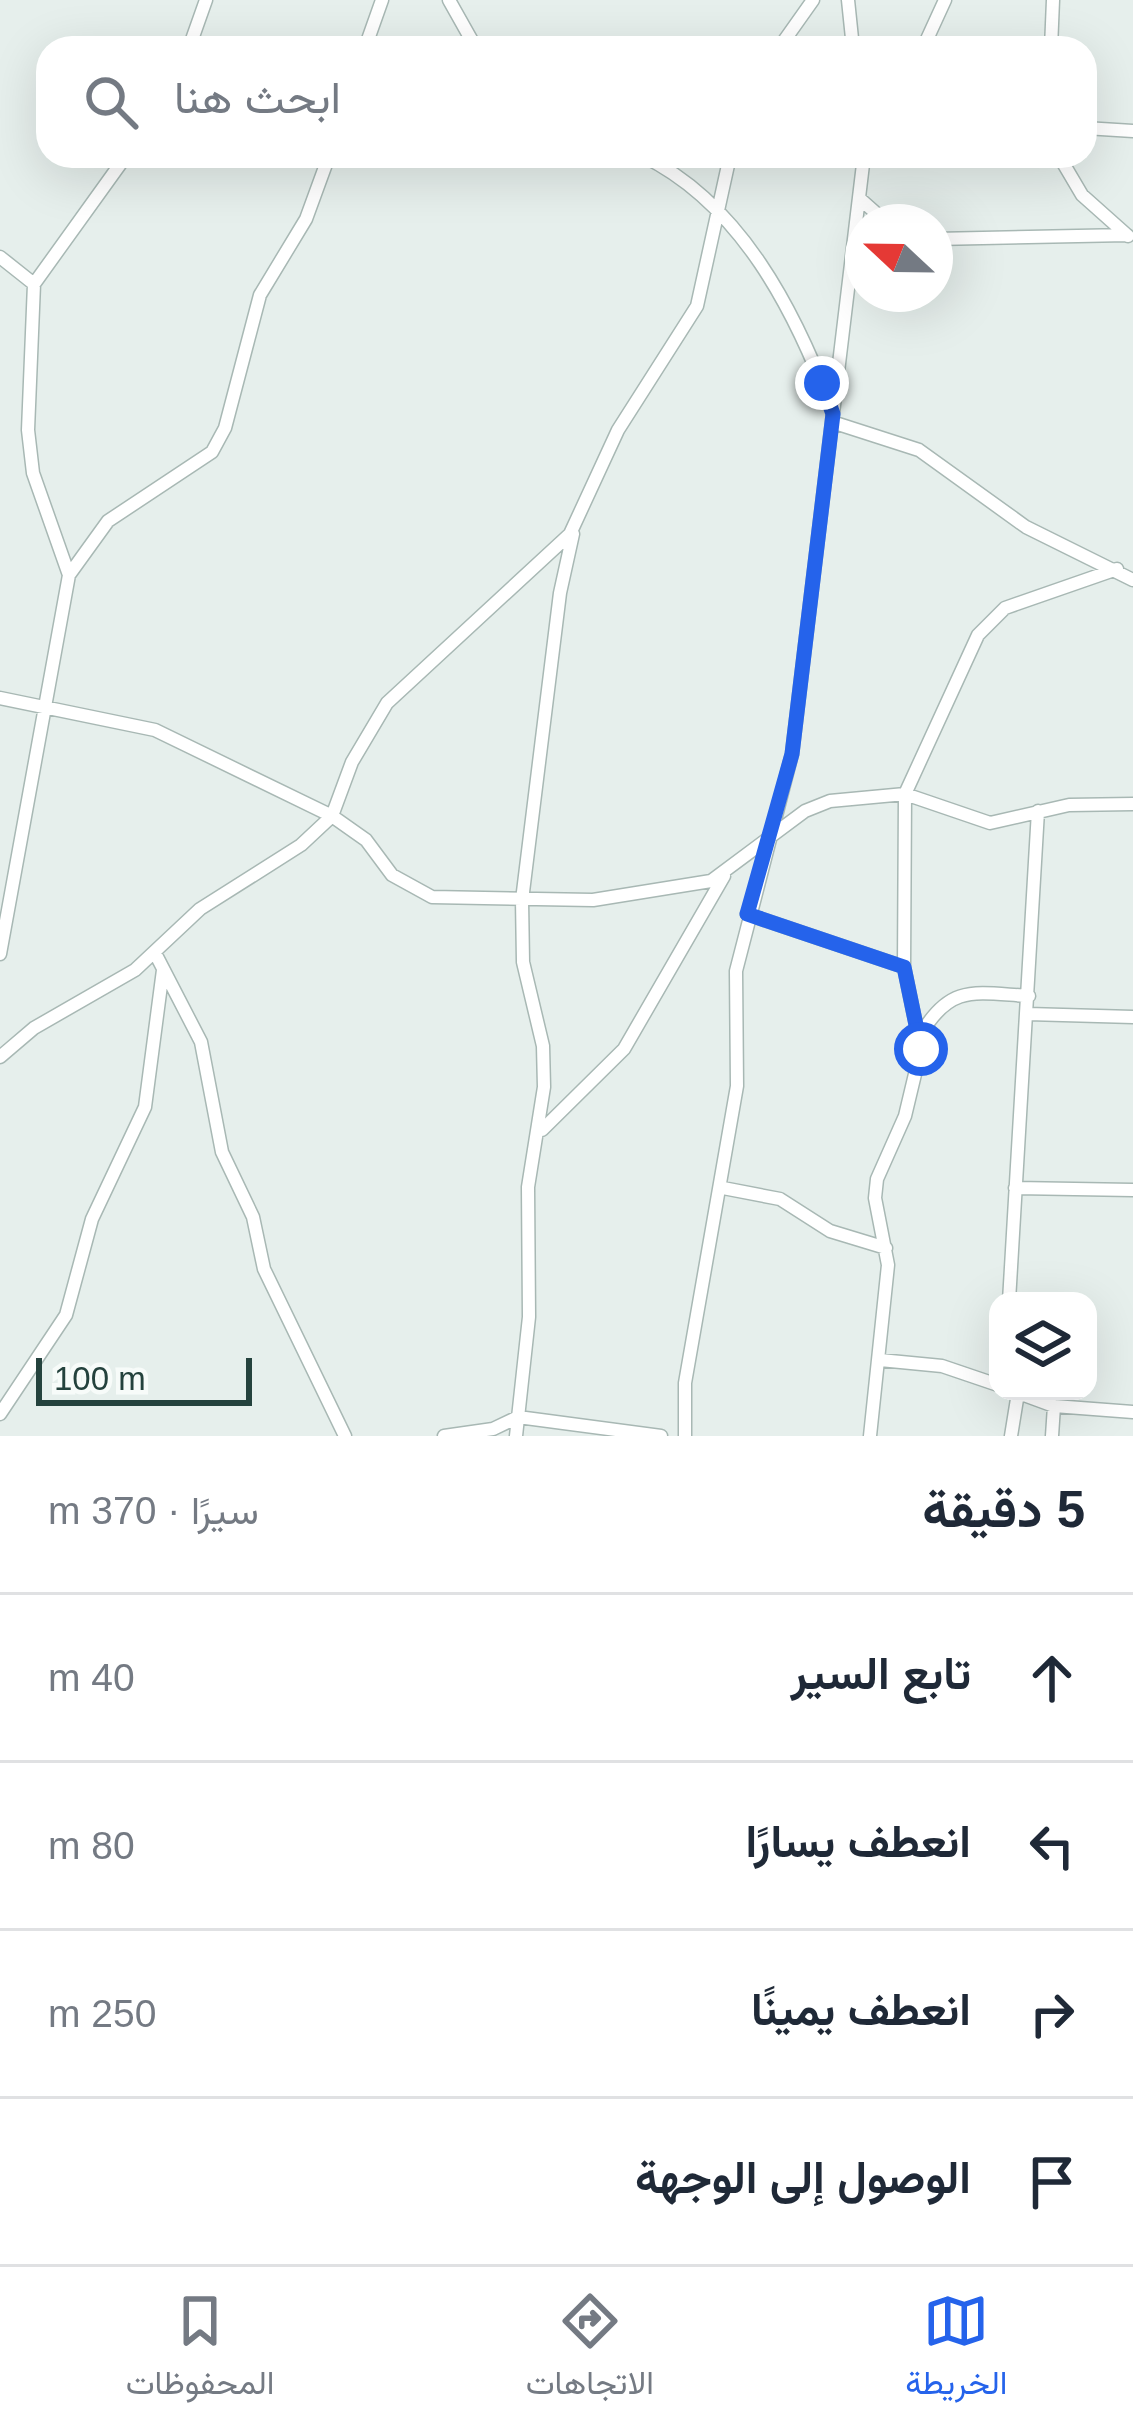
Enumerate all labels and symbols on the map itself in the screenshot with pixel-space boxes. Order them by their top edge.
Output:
north arrow [845,204,953,312]
route end [795,356,849,410]
route start [894,1022,948,1076]
scale bar [36,1352,252,1405]

